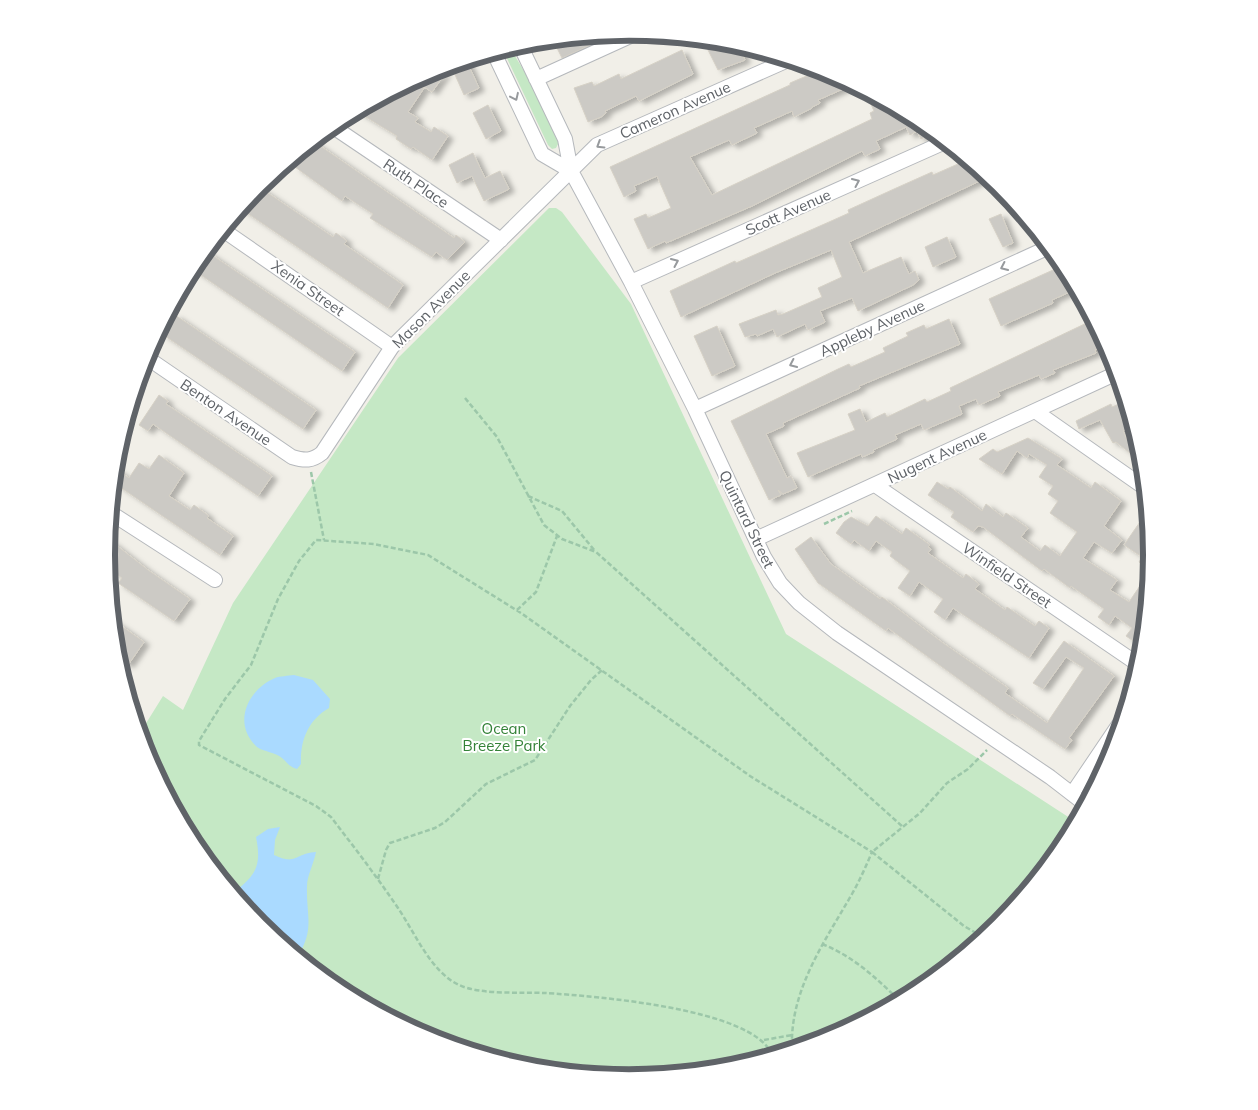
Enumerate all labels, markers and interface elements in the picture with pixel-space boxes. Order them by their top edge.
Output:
street label: Cameron Avenue [617,77,733,143]
one-way arrow [509,92,519,101]
one-way arrow [596,139,605,149]
street label: Ruth Place [380,154,452,212]
one-way arrow [851,177,860,188]
street label: Scott Avenue [742,185,834,239]
street label: Xenia Street [268,256,348,320]
one-way arrow [670,258,679,269]
one-way arrow [1000,261,1009,271]
street label: Mason Avenue [388,266,474,352]
street label: Appleby Avenue [816,295,928,361]
one-way arrow [789,357,798,368]
street label: Benton Avenue [177,375,275,449]
street label: Nugent Avenue [884,425,990,487]
street label: Quintard Street [715,467,779,571]
street label: Winfield Street [959,538,1055,612]
park label: Ocean Breeze Park [462,719,546,755]

